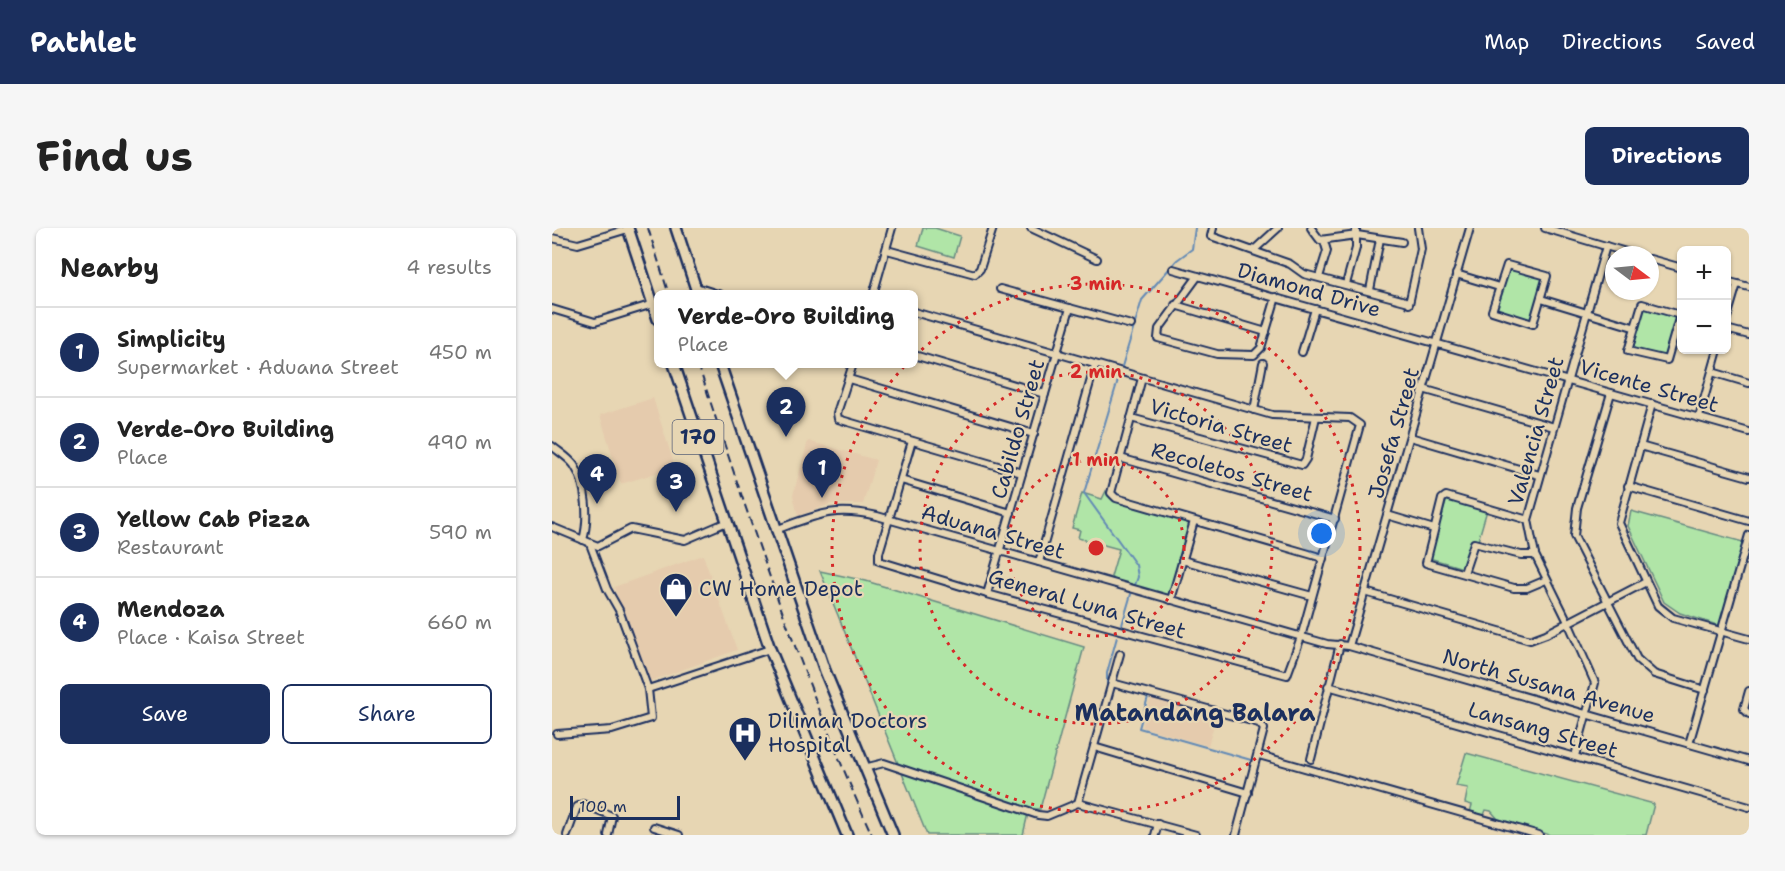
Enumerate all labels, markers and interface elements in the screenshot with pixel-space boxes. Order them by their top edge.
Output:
text: Pathlet [30,23,137,61]
text: Map [1484,28,1529,56]
text: Directions [1562,28,1662,56]
text: Saved [1695,28,1755,56]
button: Directions [1585,127,1749,185]
text: Find us [36,128,193,184]
north arrow [1605,246,1659,300]
map controls [1677,246,1731,354]
button: + [1677,246,1731,300]
text: Nearby [60,250,159,285]
text: 4 results [406,254,492,280]
street label: Diamond Drive [1234,256,1384,324]
text: 3 min [1070,272,1122,296]
popup [654,290,918,368]
button: − [1677,300,1731,354]
text: Verde-Oro Building [678,302,895,331]
text: Simplicity [117,325,226,354]
text: Place [678,331,728,357]
text: 1 [75,339,84,365]
text: 450 m [428,339,492,365]
street label: Valencia Street [1501,353,1571,509]
street label: Vicente Street [1576,353,1722,419]
text: Supermarket · Aduana Street [117,354,399,380]
street label: Cabildo Street [985,356,1051,502]
text: 2 min [1070,360,1122,384]
street label: Josefa Street [1362,364,1426,502]
pin: 2 [766,388,806,437]
street label: Victoria Street [1146,392,1296,460]
text: Verde-Oro Building [117,415,334,444]
road number: 170 [672,420,724,454]
text: 2 [73,429,87,455]
text: 490 m [427,429,492,455]
street label: Recoletos Street [1148,436,1316,508]
text: Place [117,444,168,470]
pin: 1 [802,448,842,498]
text: 1 min [1072,448,1120,472]
pin: 4 [578,454,616,504]
pin: 3 [656,462,696,512]
street label: Aduana Street [918,498,1068,566]
text: Yellow Cab Pizza [117,505,310,534]
text: 3 [73,519,87,545]
text: 590 m [429,519,492,545]
your location [1307,519,1336,548]
text: Restaurant [117,534,224,560]
centre of rings [1086,538,1106,558]
street label: General Luna Street [985,562,1189,646]
shop icon: CW Home Depot [658,571,694,618]
place label: CW Home Depot [699,575,863,603]
text: Mendoza [117,595,225,624]
text: 4 [73,609,87,635]
text: 660 m [427,609,492,635]
text: Place · Kaisa Street [117,624,305,650]
street label: North Susana Avenue [1439,642,1659,730]
button: Save [60,684,270,744]
button: Share [282,684,492,744]
street label: Lansang Street [1465,695,1621,765]
district label: Matandang Balara [1075,697,1316,729]
place label: Diliman Doctors Hospital [768,707,927,759]
hospital icon: Diliman Doctors Hospital [727,715,763,762]
scale bar [570,793,680,820]
text: 100 m [579,796,627,817]

